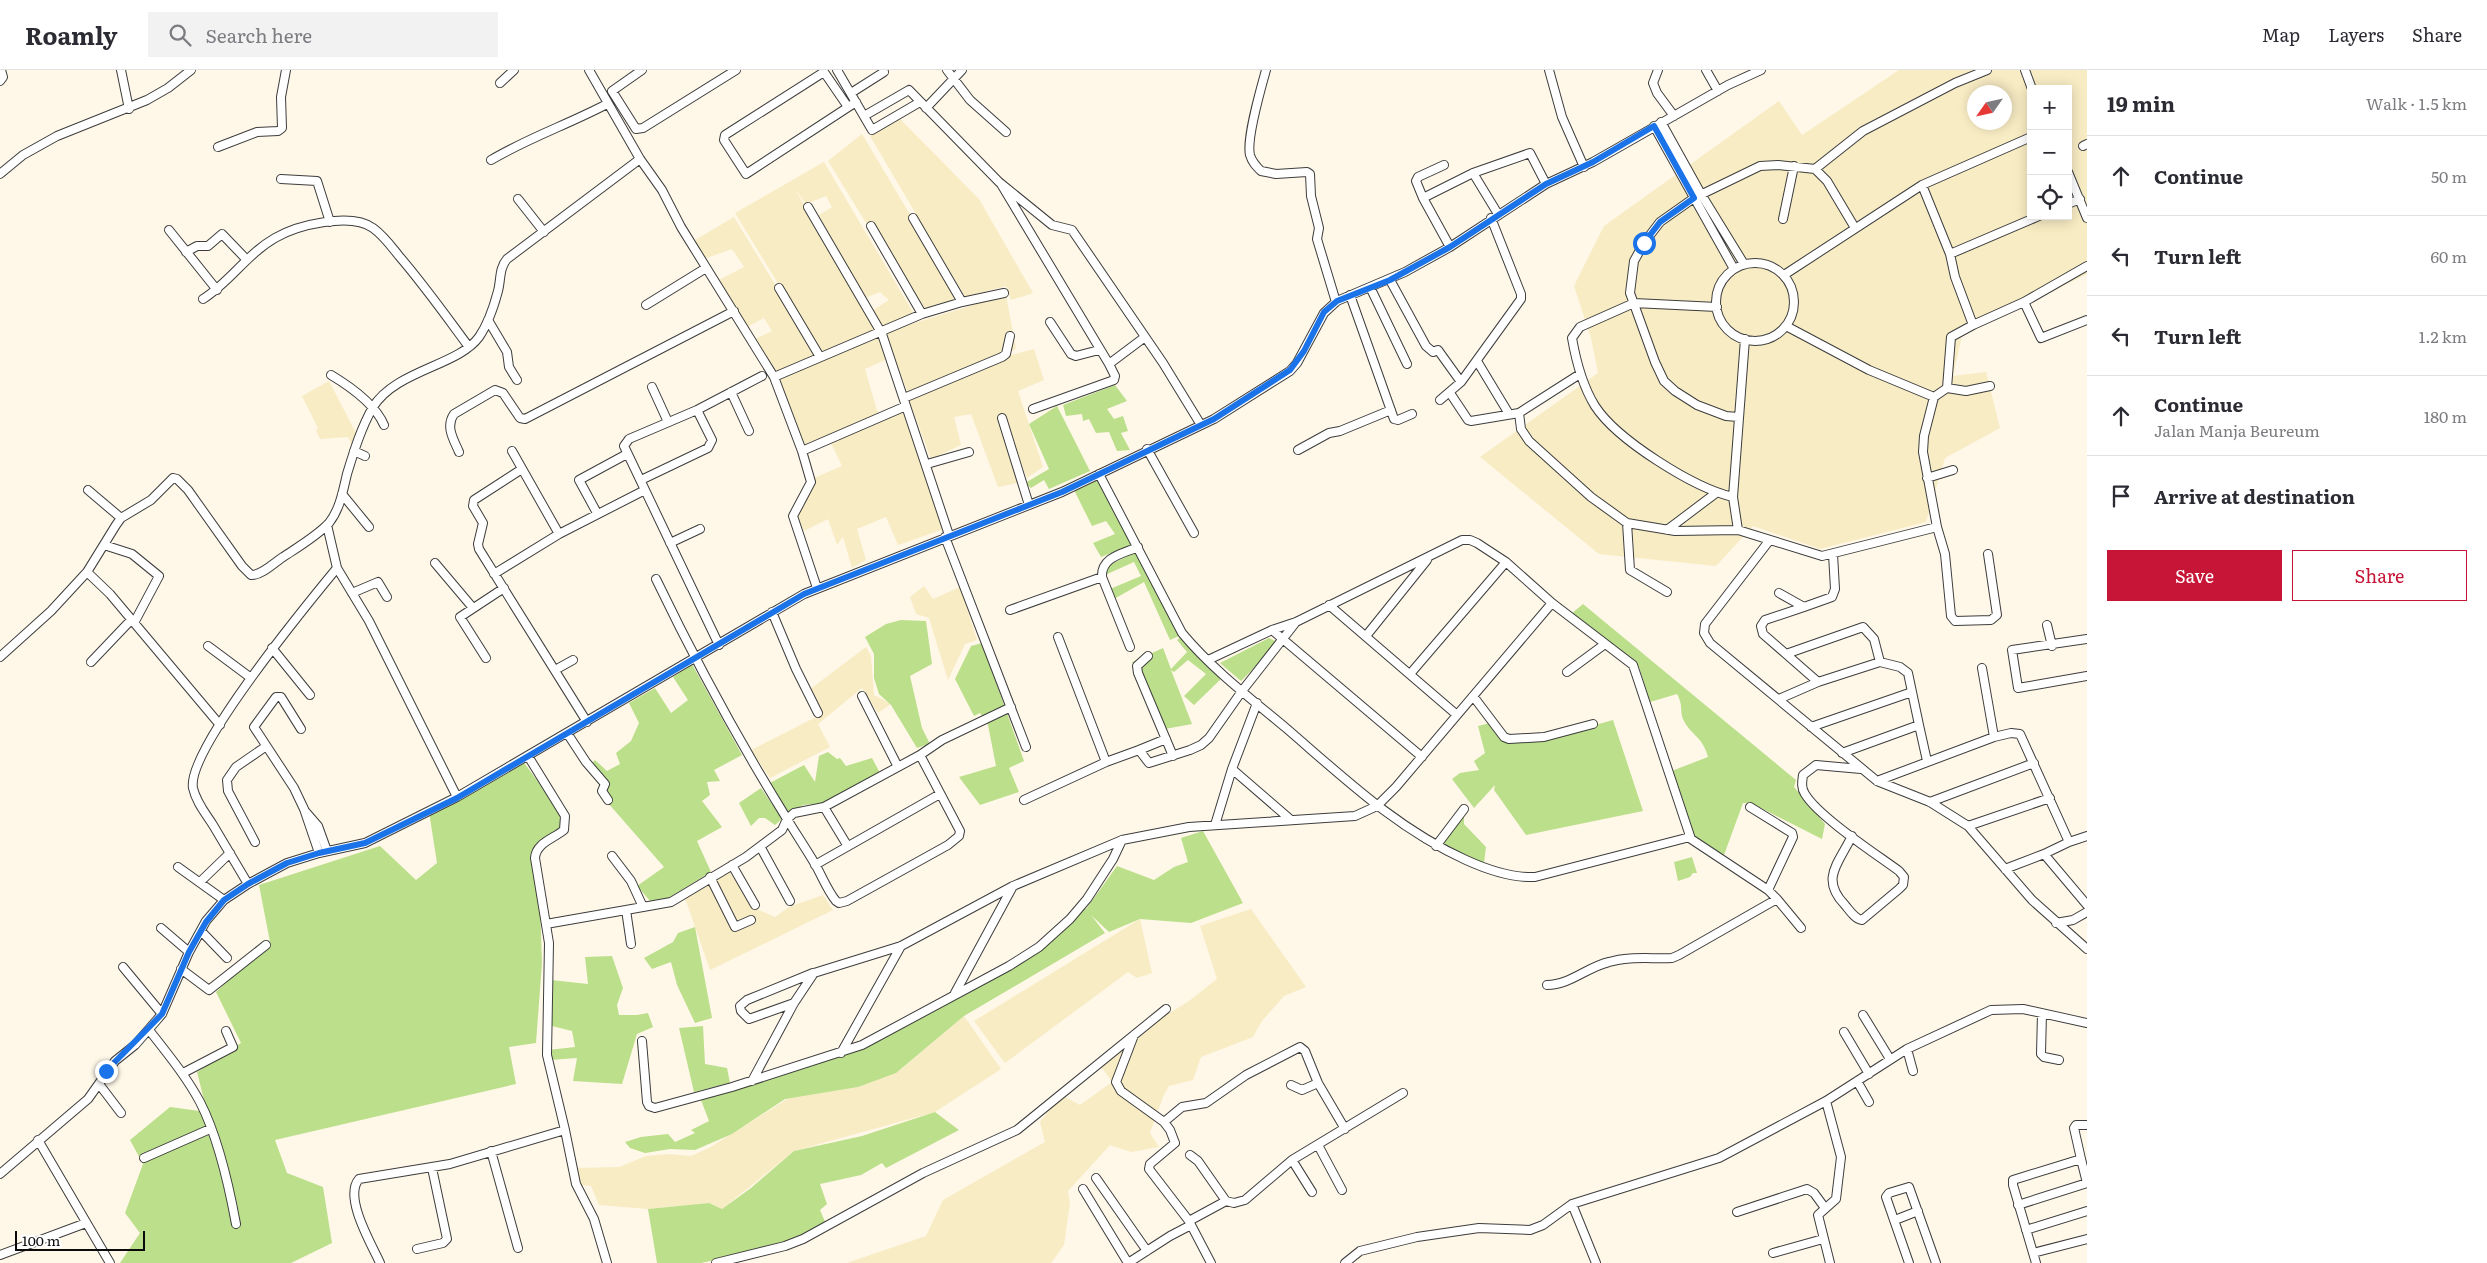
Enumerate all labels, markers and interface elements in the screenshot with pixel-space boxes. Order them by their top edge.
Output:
search box [148,12,498,57]
text: Roamly [25,17,118,52]
icon: search [166,21,194,49]
text: Search here [206,21,312,49]
text: Map [2262,21,2300,48]
text: Layers [2328,21,2384,48]
text: Share [2412,21,2462,48]
north arrow [1967,85,2012,130]
map controls [2027,85,2072,220]
button: + [2027,85,2072,130]
text: 19 min [2107,87,2175,118]
text: Walk · 1.5 km [2366,91,2467,115]
button: − [2027,130,2072,175]
icon: ahead [2107,162,2135,190]
text: Continue [2154,162,2243,190]
text: 50 m [2431,164,2467,188]
button: locate [2027,175,2072,220]
route start [1633,232,1656,255]
icon: left [2107,242,2135,270]
text: Turn left [2154,242,2241,270]
text: 60 m [2430,244,2467,268]
icon: left [2107,322,2135,350]
text: Turn left [2154,322,2241,350]
text: 1.2 km [2419,324,2467,348]
text: Continue [2154,390,2243,418]
icon: ahead [2107,402,2135,430]
text: 180 m [2424,404,2467,428]
text: Jalan Manja Beureum [2154,418,2320,442]
icon: arrive [2107,482,2135,510]
text: Arrive at destination [2154,482,2355,510]
button: Save [2107,550,2282,601]
button: Share [2292,550,2467,601]
route end [95,1060,118,1083]
scale bar [15,1228,145,1251]
text: 100 m [22,1230,60,1250]

